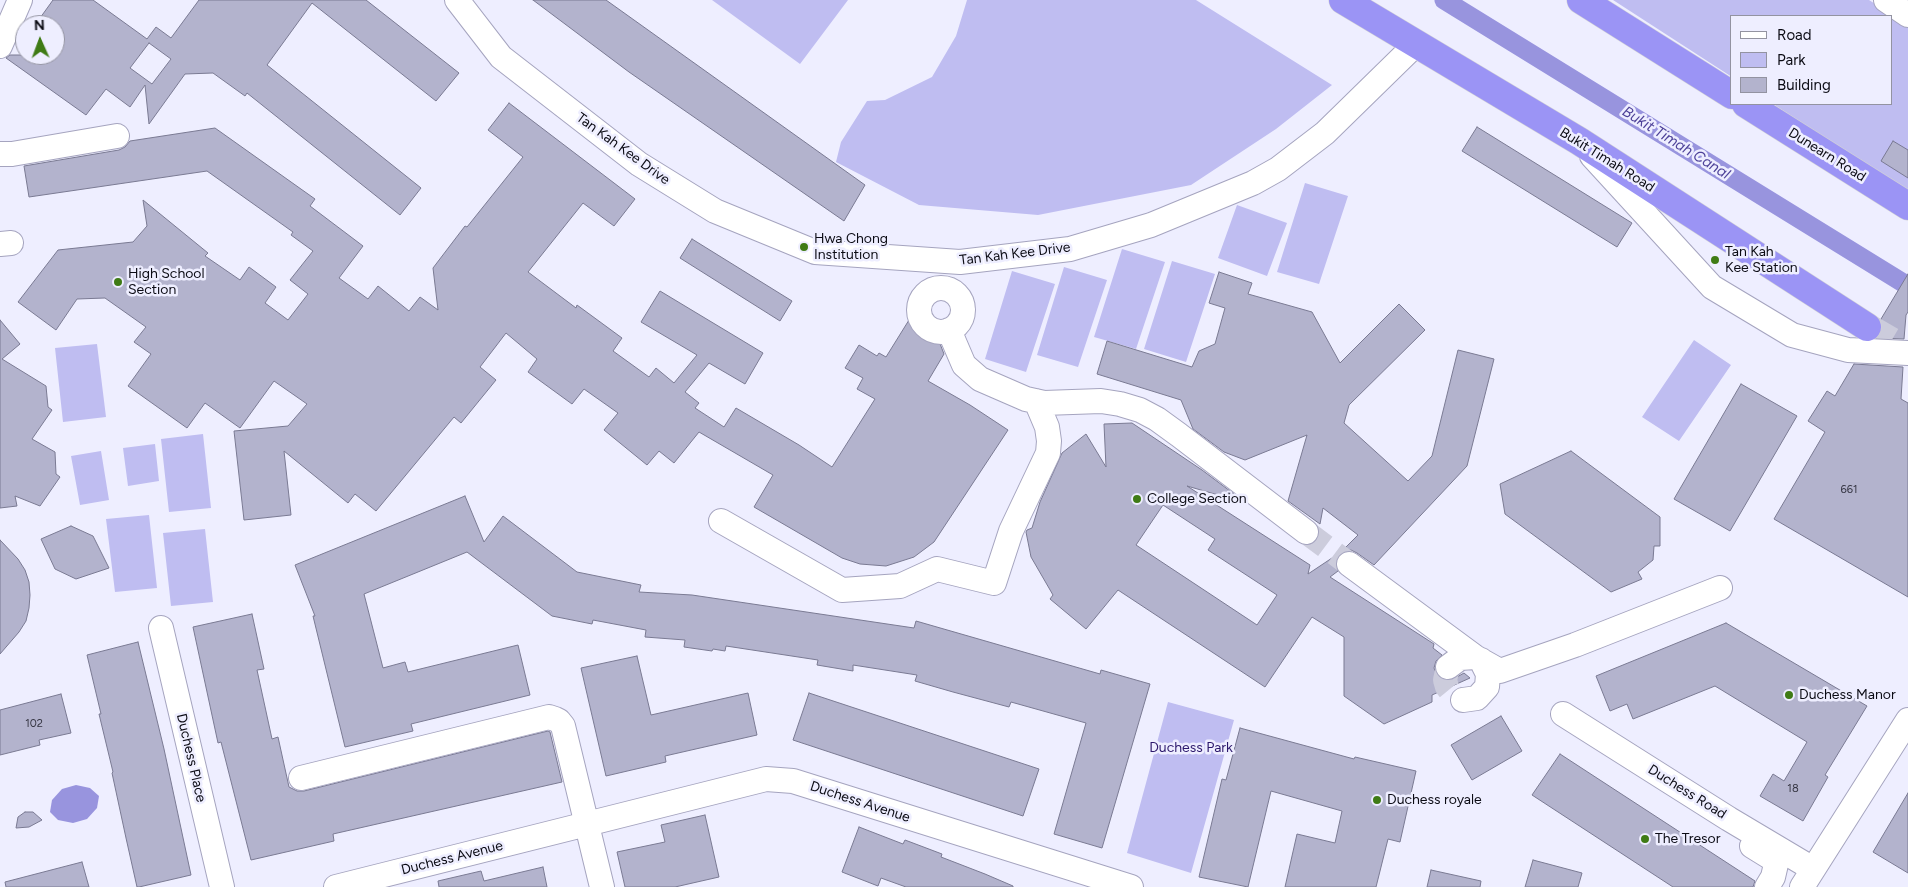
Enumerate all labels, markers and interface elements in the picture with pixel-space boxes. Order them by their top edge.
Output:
north arrow [15,15,65,65]
legend [1730,15,1893,105]
text: N [34,17,45,34]
text: Road [1777,26,1812,44]
text: Park [1777,51,1806,69]
text: Building [1777,76,1831,94]
water label: Bukit Timah Canal [1619,103,1733,183]
street label: Tan Kah Kee Drive [573,109,673,189]
street label: Bukit Timah Road [1556,124,1658,196]
street label: Dunearn Road [1785,124,1869,186]
place label: Hwa Chong Institution [814,231,888,264]
street label: Tan Kah Kee Drive [959,239,1071,269]
marker: Hwa Chong Institution [798,241,810,253]
place label: Tan Kah Kee Station [1725,244,1798,276]
marker: Tan Kah Kee Station [1709,254,1721,266]
place label: High School Section [128,266,205,298]
marker: High School Section [112,276,124,288]
house number: 661 [1841,483,1857,497]
place label: College Section [1147,491,1247,507]
marker: College Section [1131,493,1143,505]
place label: Duchess Manor [1799,687,1896,703]
marker: Duchess Manor [1783,689,1795,701]
street label: Duchess Place [173,712,209,804]
house number: 102 [25,717,43,731]
park label: Duchess Park [1149,740,1233,756]
street label: Duchess Road [1645,761,1729,823]
street label: Duchess Avenue [808,778,912,826]
house number: 18 [1787,782,1799,796]
place label: Duchess royale [1387,792,1482,808]
marker: Duchess royale [1371,794,1383,806]
place label: The Tresor [1655,831,1720,847]
marker: The Tresor [1639,833,1651,845]
street label: Duchess Avenue [399,837,505,879]

